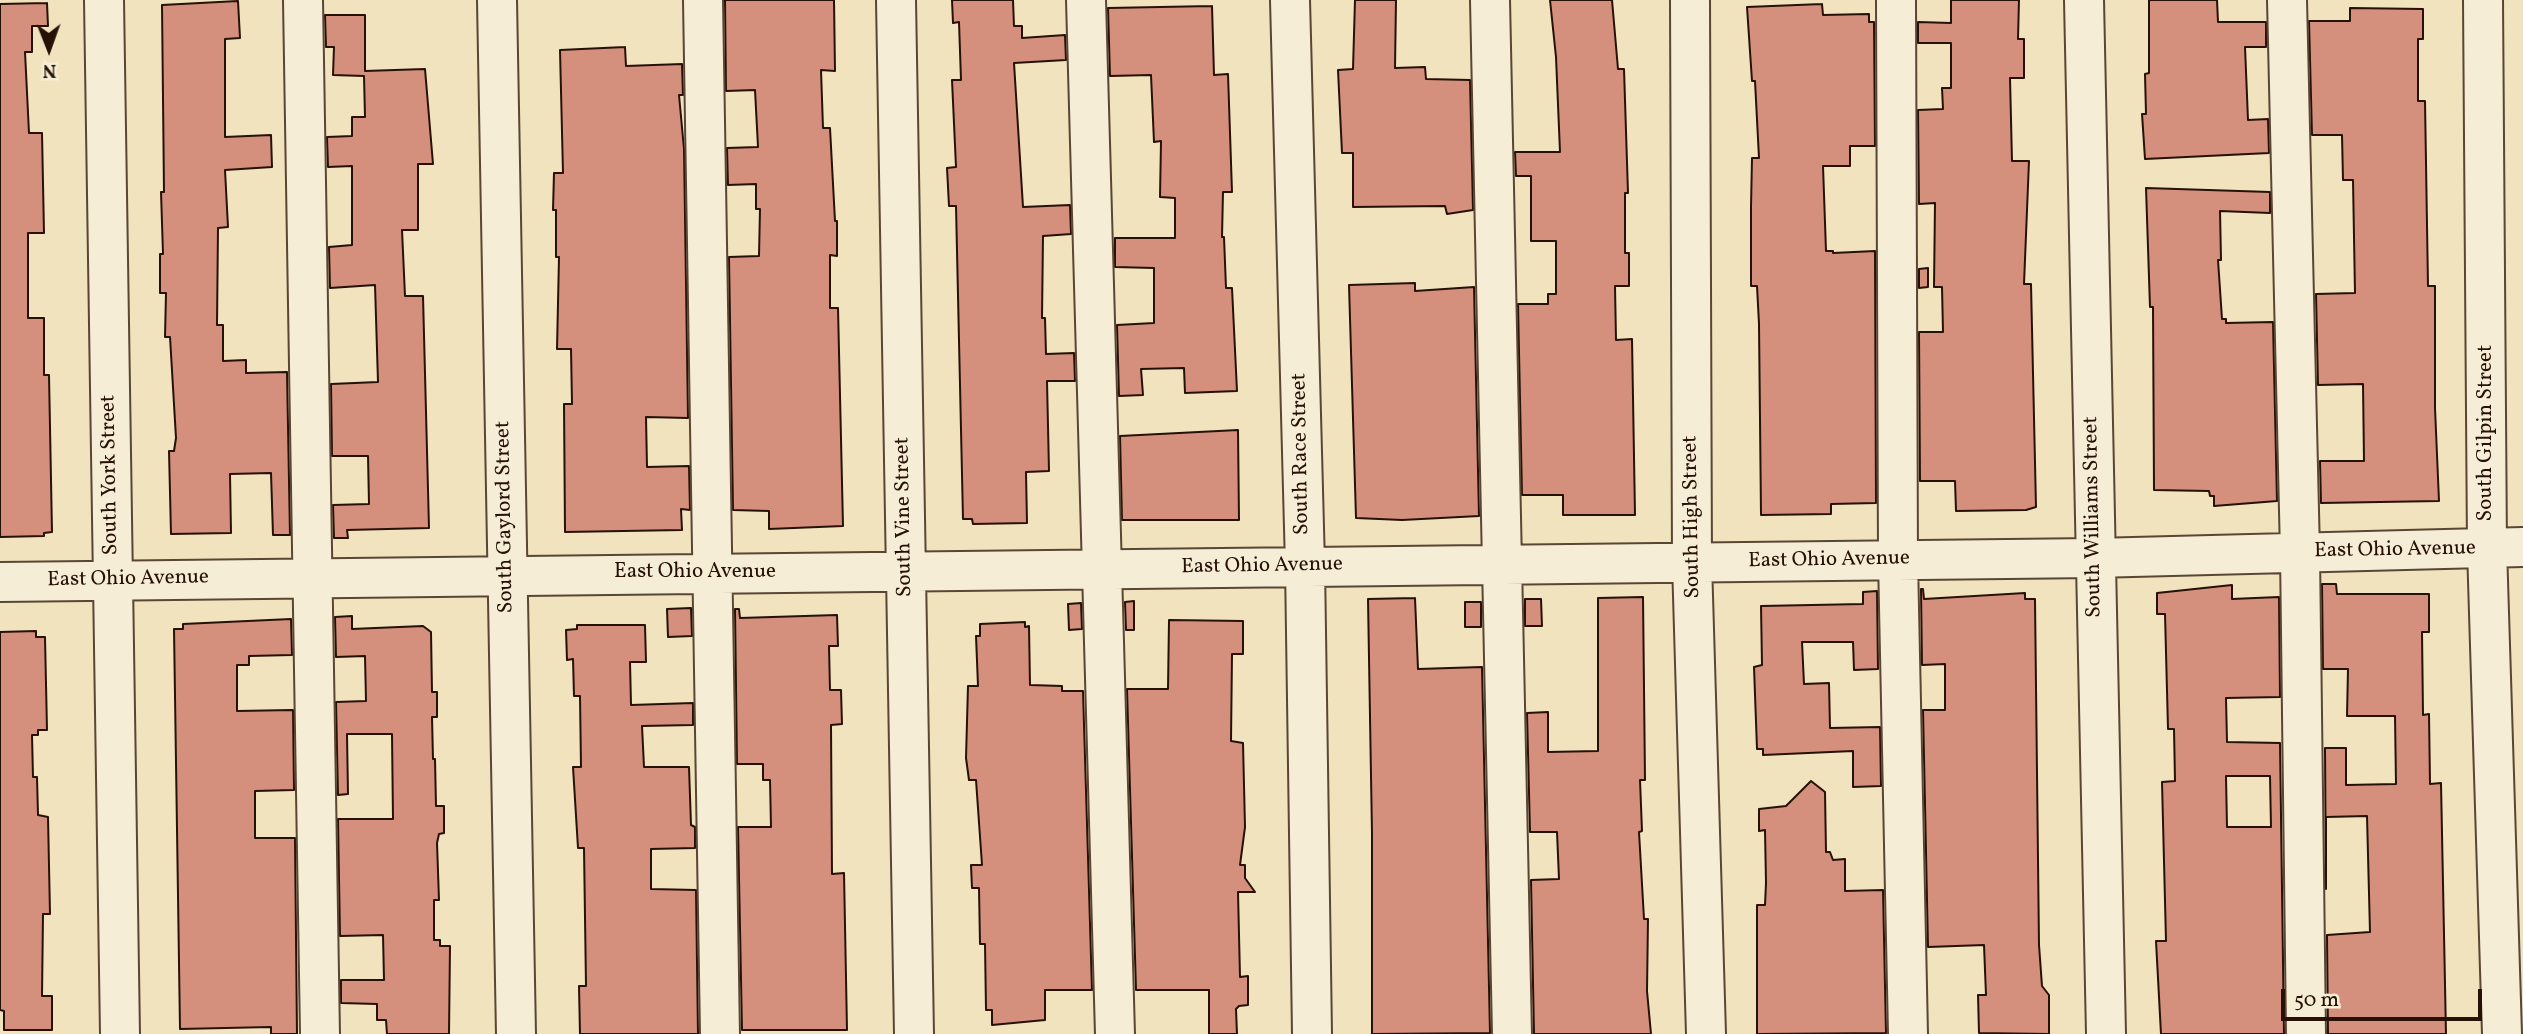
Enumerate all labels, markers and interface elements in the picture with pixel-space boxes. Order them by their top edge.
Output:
north arrow [14,14,84,84]
text: N [42,57,56,83]
street label: South Gilpin Street [2474,345,2500,521]
street label: South Race Street [1288,373,1316,535]
street label: South York Street [97,394,125,556]
street label: South Williams Street [2080,416,2108,618]
street label: South Gaylord Street [492,421,520,613]
street label: South High Street [1679,435,1707,599]
street label: South Vine Street [891,437,919,597]
street label: East Ohio Avenue [2314,537,2476,565]
street label: East Ohio Avenue [1748,547,1910,575]
street label: East Ohio Avenue [1181,553,1343,581]
street label: East Ohio Avenue [614,560,776,586]
street label: East Ohio Avenue [47,566,209,594]
scale bar [2285,974,2486,1018]
text: 50 m [2294,986,2339,1015]

